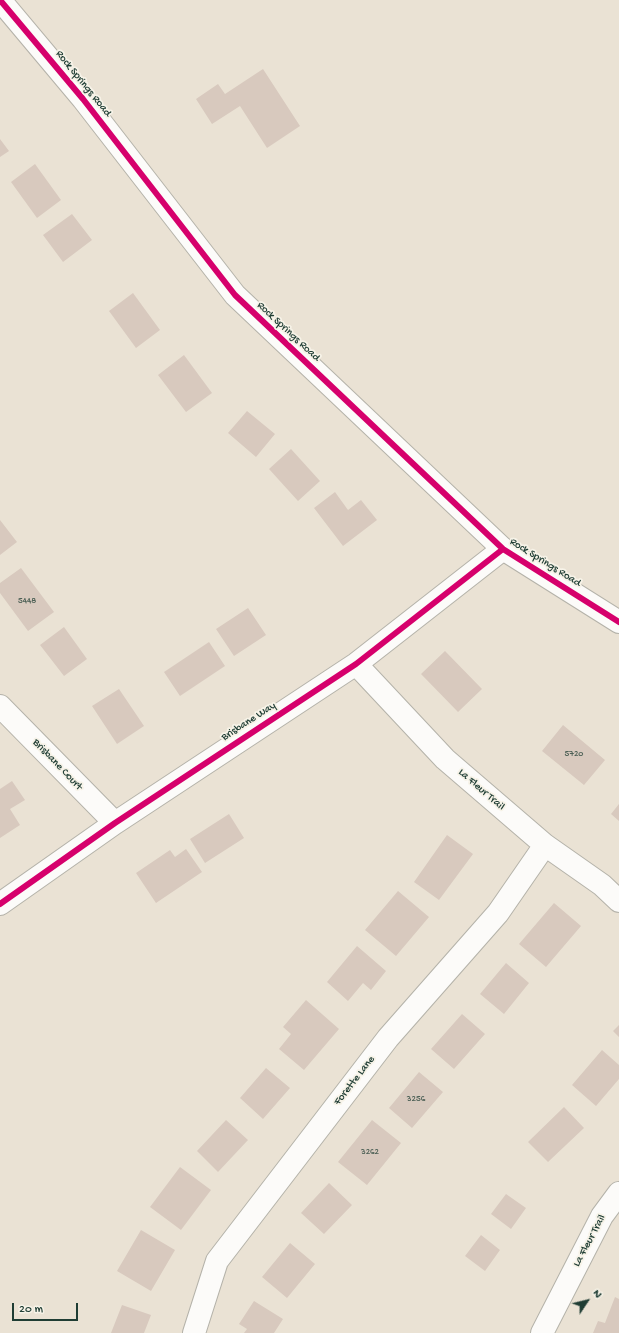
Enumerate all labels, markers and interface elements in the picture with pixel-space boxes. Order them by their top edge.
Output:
street label: Rock Springs Road [52,48,114,120]
street label: Rock Springs Road [254,299,322,365]
street label: Rock Springs Road [507,536,583,590]
house number: 5448 [18,597,36,607]
street label: Brisbane Way [219,700,279,744]
street label: Brisbane Court [29,736,85,794]
house number: 5720 [565,750,583,760]
street label: La Fleur Trail [455,766,507,814]
street label: Forette Lane [332,1054,378,1108]
house number: 3256 [407,1095,425,1105]
house number: 3262 [361,1148,379,1158]
street label: La Fleur Trail [571,1213,609,1269]
north arrow [567,1281,607,1321]
text: N [590,1288,604,1301]
scale bar [14,1295,80,1321]
text: 20 m [19,1303,43,1317]

